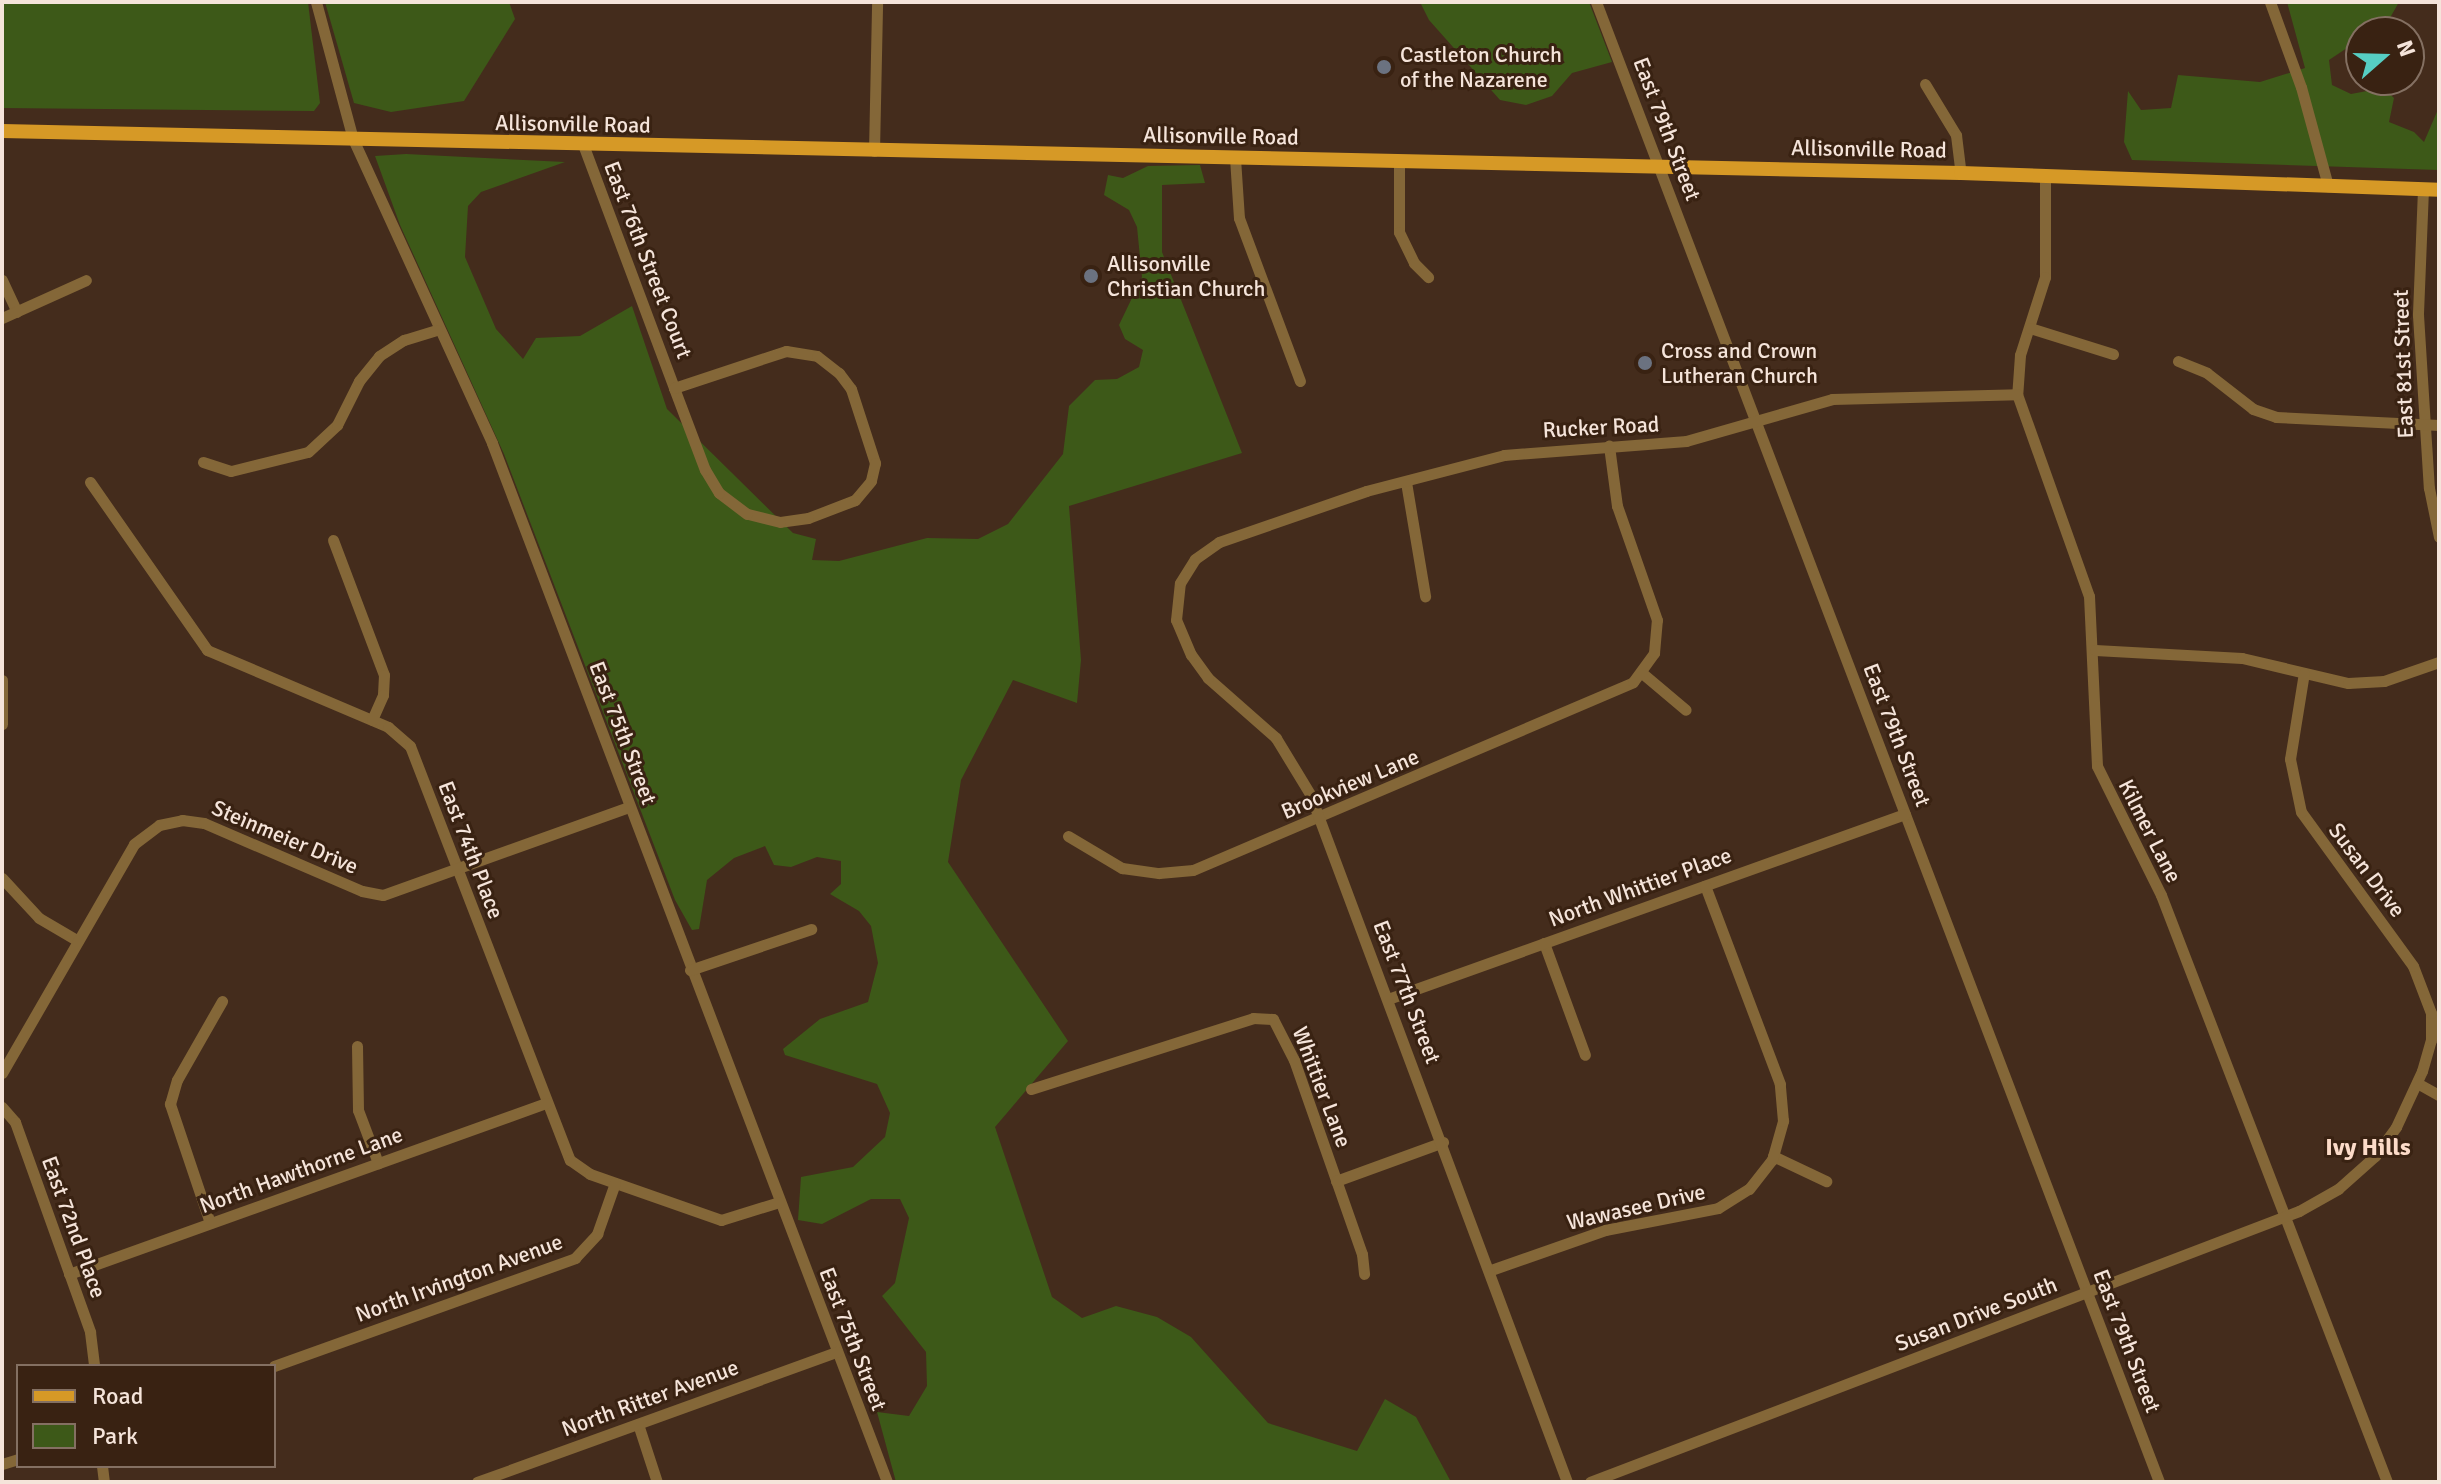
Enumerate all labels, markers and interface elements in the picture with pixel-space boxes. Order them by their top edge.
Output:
north arrow [2345,16,2425,96]
text: N [2391,36,2421,60]
place label: Castleton Church of the Nazarene [1400,41,1562,92]
street label: East 79th Street [1628,54,1706,204]
marker: Castleton Church of the Nazarene [1375,58,1393,76]
street label: Allisonville Road [495,109,651,139]
street label: Allisonville Road [1143,121,1299,151]
street label: Allisonville Road [1791,134,1947,164]
street label: East 76th Street Court [598,158,698,362]
place label: Allisonville Christian Church [1107,250,1265,302]
marker: Allisonville Christian Church [1082,267,1100,285]
street label: East 81st Street [2387,289,2419,439]
place label: Cross and Crown Lutheran Church [1661,337,1818,388]
marker: Cross and Crown Lutheran Church [1636,354,1654,372]
street label: Rucker Road [1542,411,1660,443]
street label: East 75th Street [584,658,662,808]
street label: East 79th Street [1858,660,1936,810]
street label: Brookview Lane [1277,743,1423,825]
street label: Kilmer Lane [2113,775,2187,887]
street label: East 74th Place [433,777,509,923]
street label: Steinmeier Drive [208,794,362,880]
street label: Susan Drive [2323,818,2411,922]
street label: North Whittier Place [1545,842,1735,932]
street label: East 77th Street [1368,917,1446,1067]
street label: Whittier Lane [1287,1023,1357,1151]
street label: North Hawthorne Lane [196,1121,406,1219]
district label: Ivy Hills [2325,1134,2411,1162]
street label: East 72nd Place [36,1152,112,1302]
street label: Wawasee Drive [1564,1178,1708,1236]
street label: North Irvington Avenue [352,1228,566,1328]
street label: East 75th Street [814,1264,892,1414]
street label: East 79th Street [2088,1266,2166,1416]
street label: Susan Drive South [1891,1271,2061,1357]
street label: North Ritter Avenue [558,1354,742,1442]
legend [16,1364,276,1468]
text: Road [92,1381,143,1411]
text: Park [92,1421,138,1451]

